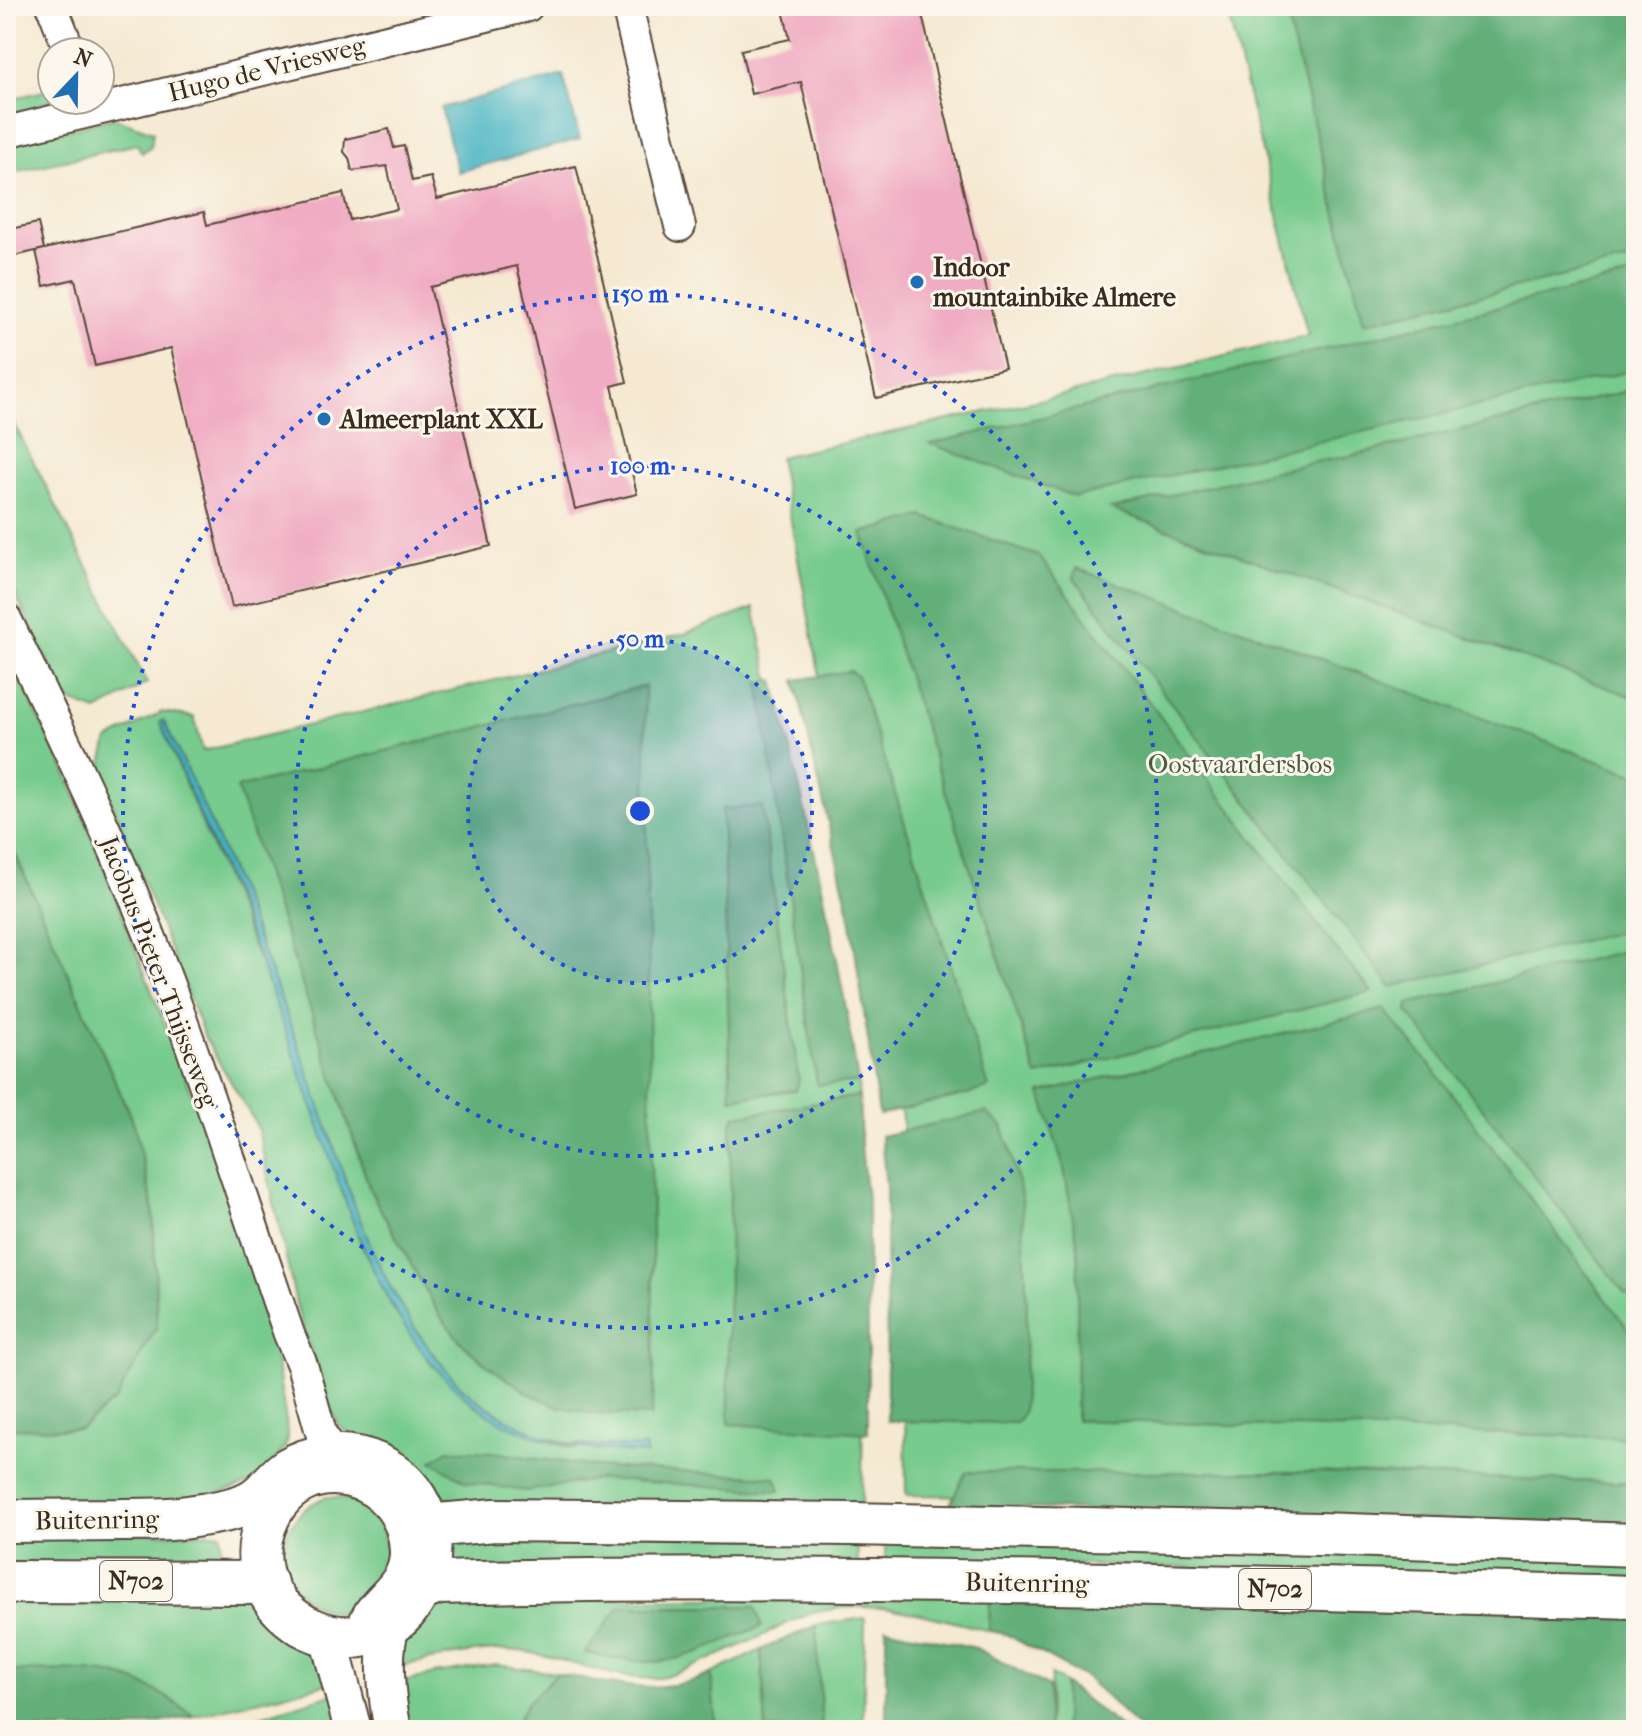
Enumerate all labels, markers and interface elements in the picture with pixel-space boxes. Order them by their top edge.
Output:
street label: Hugo de Vriesweg [165,29,370,109]
north arrow [36,36,116,116]
text: N [71,43,96,74]
place label: Indoor mountainbike Almere [932,252,1176,313]
marker: Indoor mountainbike Almere [908,273,926,291]
text: 150 m [611,280,670,308]
place label: Almeerplant XXL [338,404,543,435]
marker: Almeerplant XXL [315,410,333,428]
text: 100 m [610,452,671,480]
text: 50 m [616,625,665,653]
park label: Oostvaardersbos [1148,749,1332,780]
centre of rings [626,797,654,825]
street label: Jacobus Pieter Thijsseweg [92,830,226,1113]
street label: Buitenring [35,1503,160,1537]
road number: N702 [100,1561,172,1601]
street label: Buitenring [965,1566,1090,1600]
road number: N702 [1239,1569,1311,1609]

